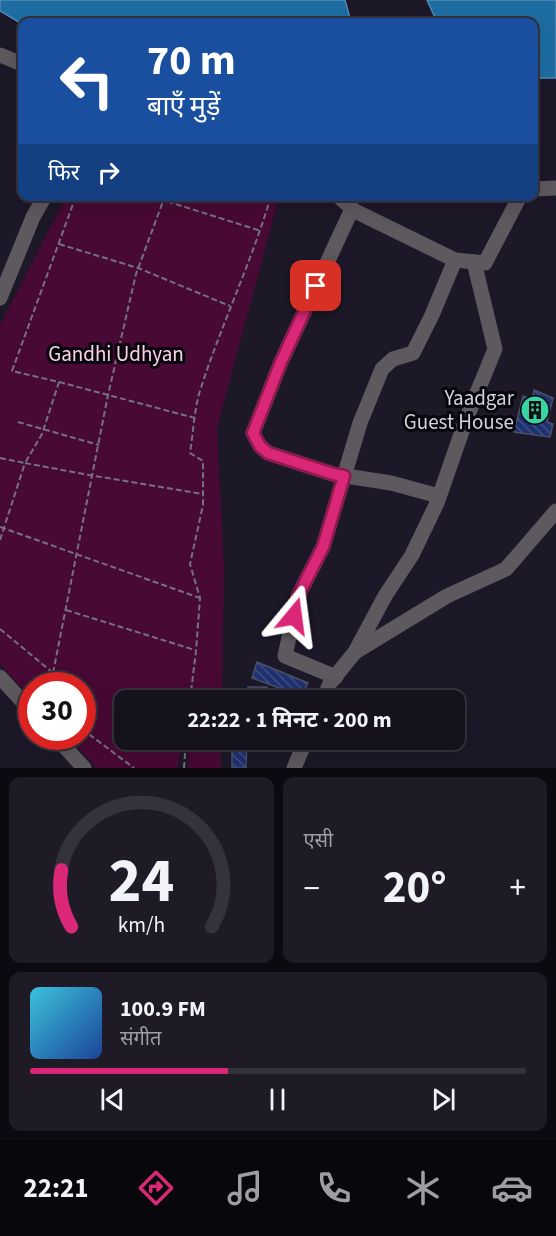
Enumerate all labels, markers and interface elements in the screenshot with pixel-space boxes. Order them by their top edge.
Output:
text: 70 m [147,31,236,91]
icon: left [48,42,126,120]
text: बाएँ मुड़ें [147,87,220,126]
icon: right [92,156,125,189]
text: फिर [48,157,80,189]
pin [290,260,341,311]
icon: arrive [299,269,332,302]
park label: Gandhi Udhyan [48,339,184,369]
place label: Yaadgar Guest House [404,383,515,437]
building icon: Yaadgar Guest House [519,394,551,426]
position arrow [262,584,326,648]
speed limit sign: 30 [18,672,96,750]
text: 22:22 · 1 मिनट · 200 m [187,704,392,736]
text: एसी [304,827,333,855]
text: 24 [108,837,174,926]
text: 20° [383,856,447,920]
text: − [304,865,320,912]
text: + [510,865,526,912]
text: km/h [117,910,165,941]
text: 100.9 FM [120,993,206,1025]
text: संगीत [120,1025,161,1053]
icon: previous [96,1083,129,1116]
icon: pause [261,1083,294,1116]
icon: next [427,1083,460,1116]
icon: directions [135,1167,177,1209]
icon: music [224,1167,266,1209]
icon: phone [313,1167,355,1209]
icon: climate [402,1167,444,1209]
icon: car [491,1167,533,1209]
text: 22:21 [23,1169,89,1208]

